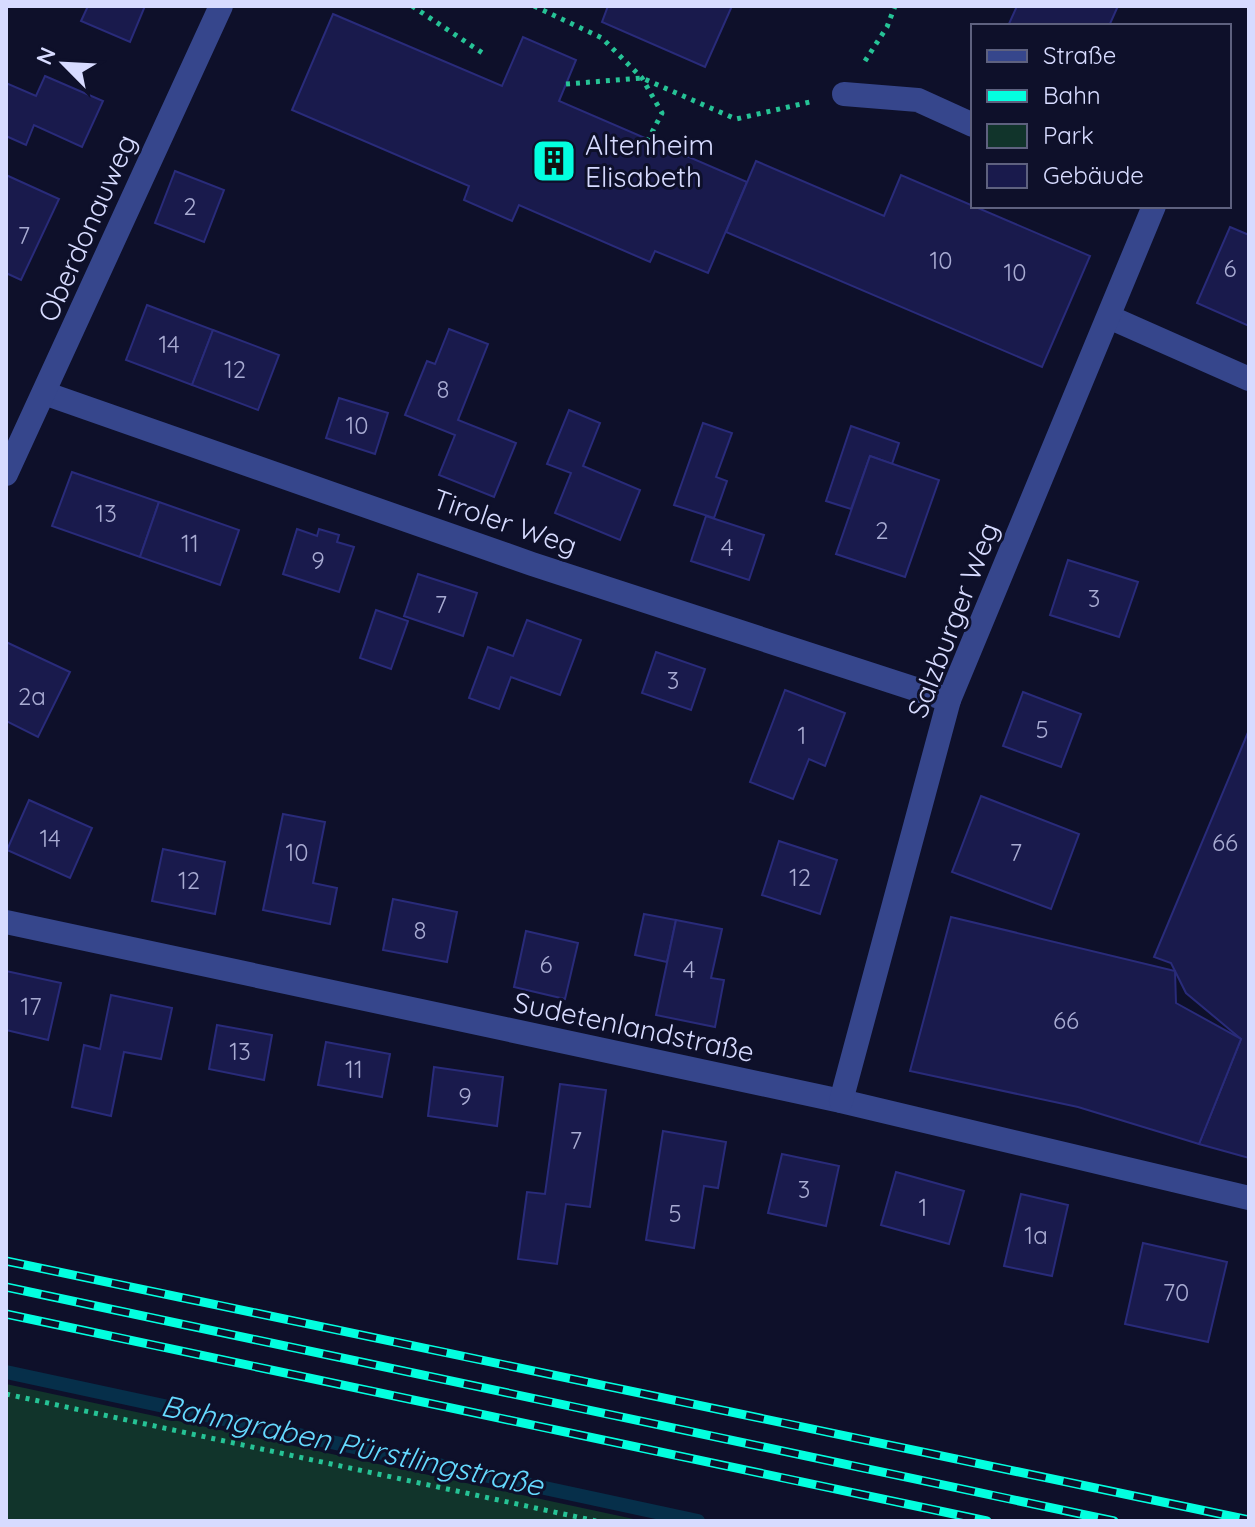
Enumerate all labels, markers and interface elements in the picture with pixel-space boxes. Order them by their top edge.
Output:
north arrow [24,24,104,104]
legend [971,24,1231,208]
text: Straße [1043,40,1116,70]
text: N [30,43,62,69]
text: Bahn [1043,80,1101,110]
text: Park [1043,120,1094,150]
place label: Altenheim Elisabeth [585,127,714,194]
street label: Oberdonauweg [30,129,143,327]
building icon: Altenheim Elisabeth [530,137,578,185]
text: Gebäude [1043,160,1144,190]
house number: 2 [183,191,197,221]
house number: 7 [18,220,30,250]
house number: 10 [929,245,953,275]
house number: 6 [1224,253,1237,283]
house number: 10 [1003,257,1027,287]
house number: 14 [158,329,180,359]
house number: 12 [224,354,246,384]
house number: 8 [437,374,449,404]
house number: 10 [345,410,369,440]
street label: Tiroler Weg [428,481,582,563]
house number: 13 [95,498,117,528]
house number: 2 [875,515,889,545]
street label: Salzburger Weg [899,517,1006,723]
house number: 11 [181,528,199,558]
house number: 4 [721,532,733,562]
house number: 9 [311,545,325,575]
house number: 3 [1088,583,1100,613]
house number: 7 [435,589,447,619]
house number: 3 [667,665,679,695]
house number: 2a [18,681,46,711]
house number: 5 [1035,714,1049,744]
house number: 1 [798,720,806,750]
house number: 14 [39,823,61,853]
house number: 66 [1212,827,1238,857]
house number: 10 [285,837,309,867]
house number: 7 [1010,837,1022,867]
house number: 12 [789,862,811,892]
house number: 12 [178,865,200,895]
house number: 8 [414,915,426,945]
house number: 6 [540,949,553,979]
house number: 4 [683,954,695,984]
street label: Sudetenlandstraße [511,984,758,1069]
house number: 17 [20,991,42,1021]
house number: 66 [1053,1005,1079,1035]
house number: 13 [229,1036,251,1066]
house number: 11 [345,1054,363,1084]
house number: 9 [458,1081,472,1111]
house number: 7 [570,1125,582,1155]
house number: 3 [798,1174,810,1204]
house number: 1 [919,1192,927,1222]
house number: 5 [668,1198,682,1228]
house number: 1a [1024,1220,1048,1250]
house number: 70 [1163,1277,1189,1307]
water label: Bahngraben Pürstlingstraße [158,1386,548,1504]

